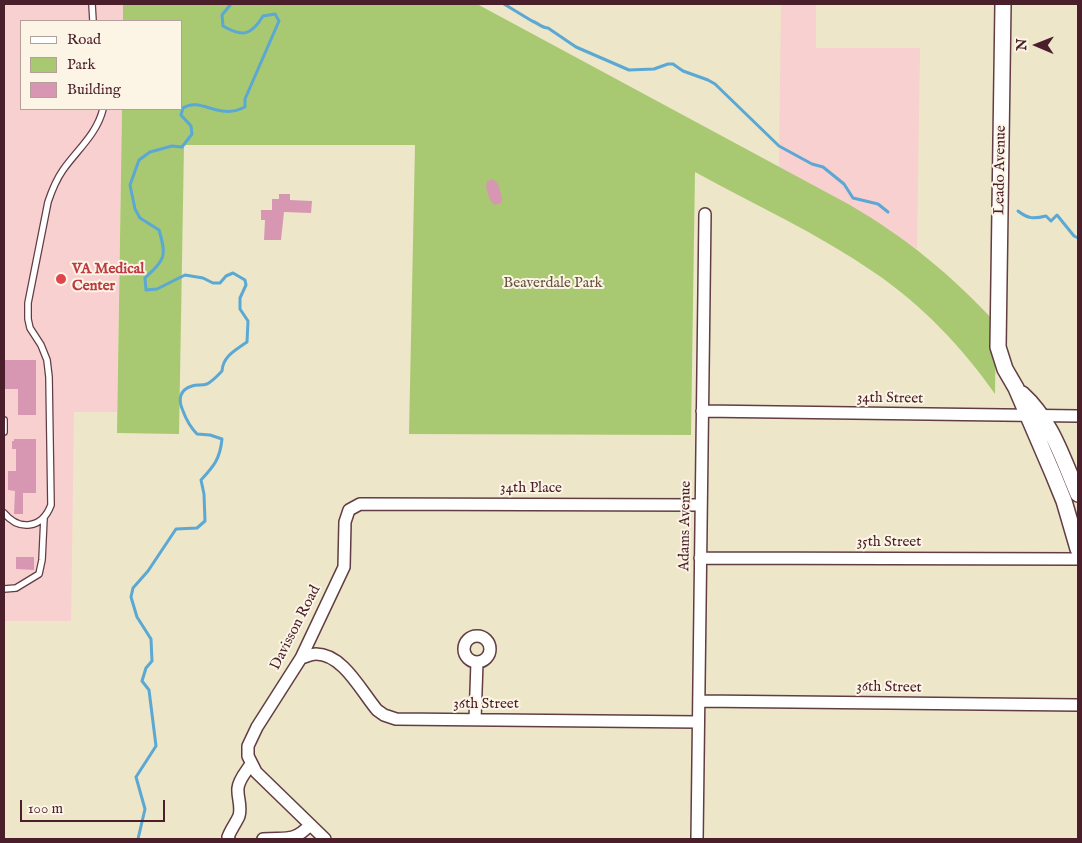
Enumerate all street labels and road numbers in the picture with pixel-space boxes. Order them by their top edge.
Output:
street label: Leado Avenue [991,125,1011,215]
street label: 34th Street [857,389,923,409]
street label: 34th Place [500,480,562,498]
street label: Adams Avenue [676,481,696,571]
street label: 35th Street [857,534,921,552]
street label: Davisson Road [267,583,325,673]
street label: 36th Street [856,678,922,698]
street label: 36th Street [453,696,519,714]

